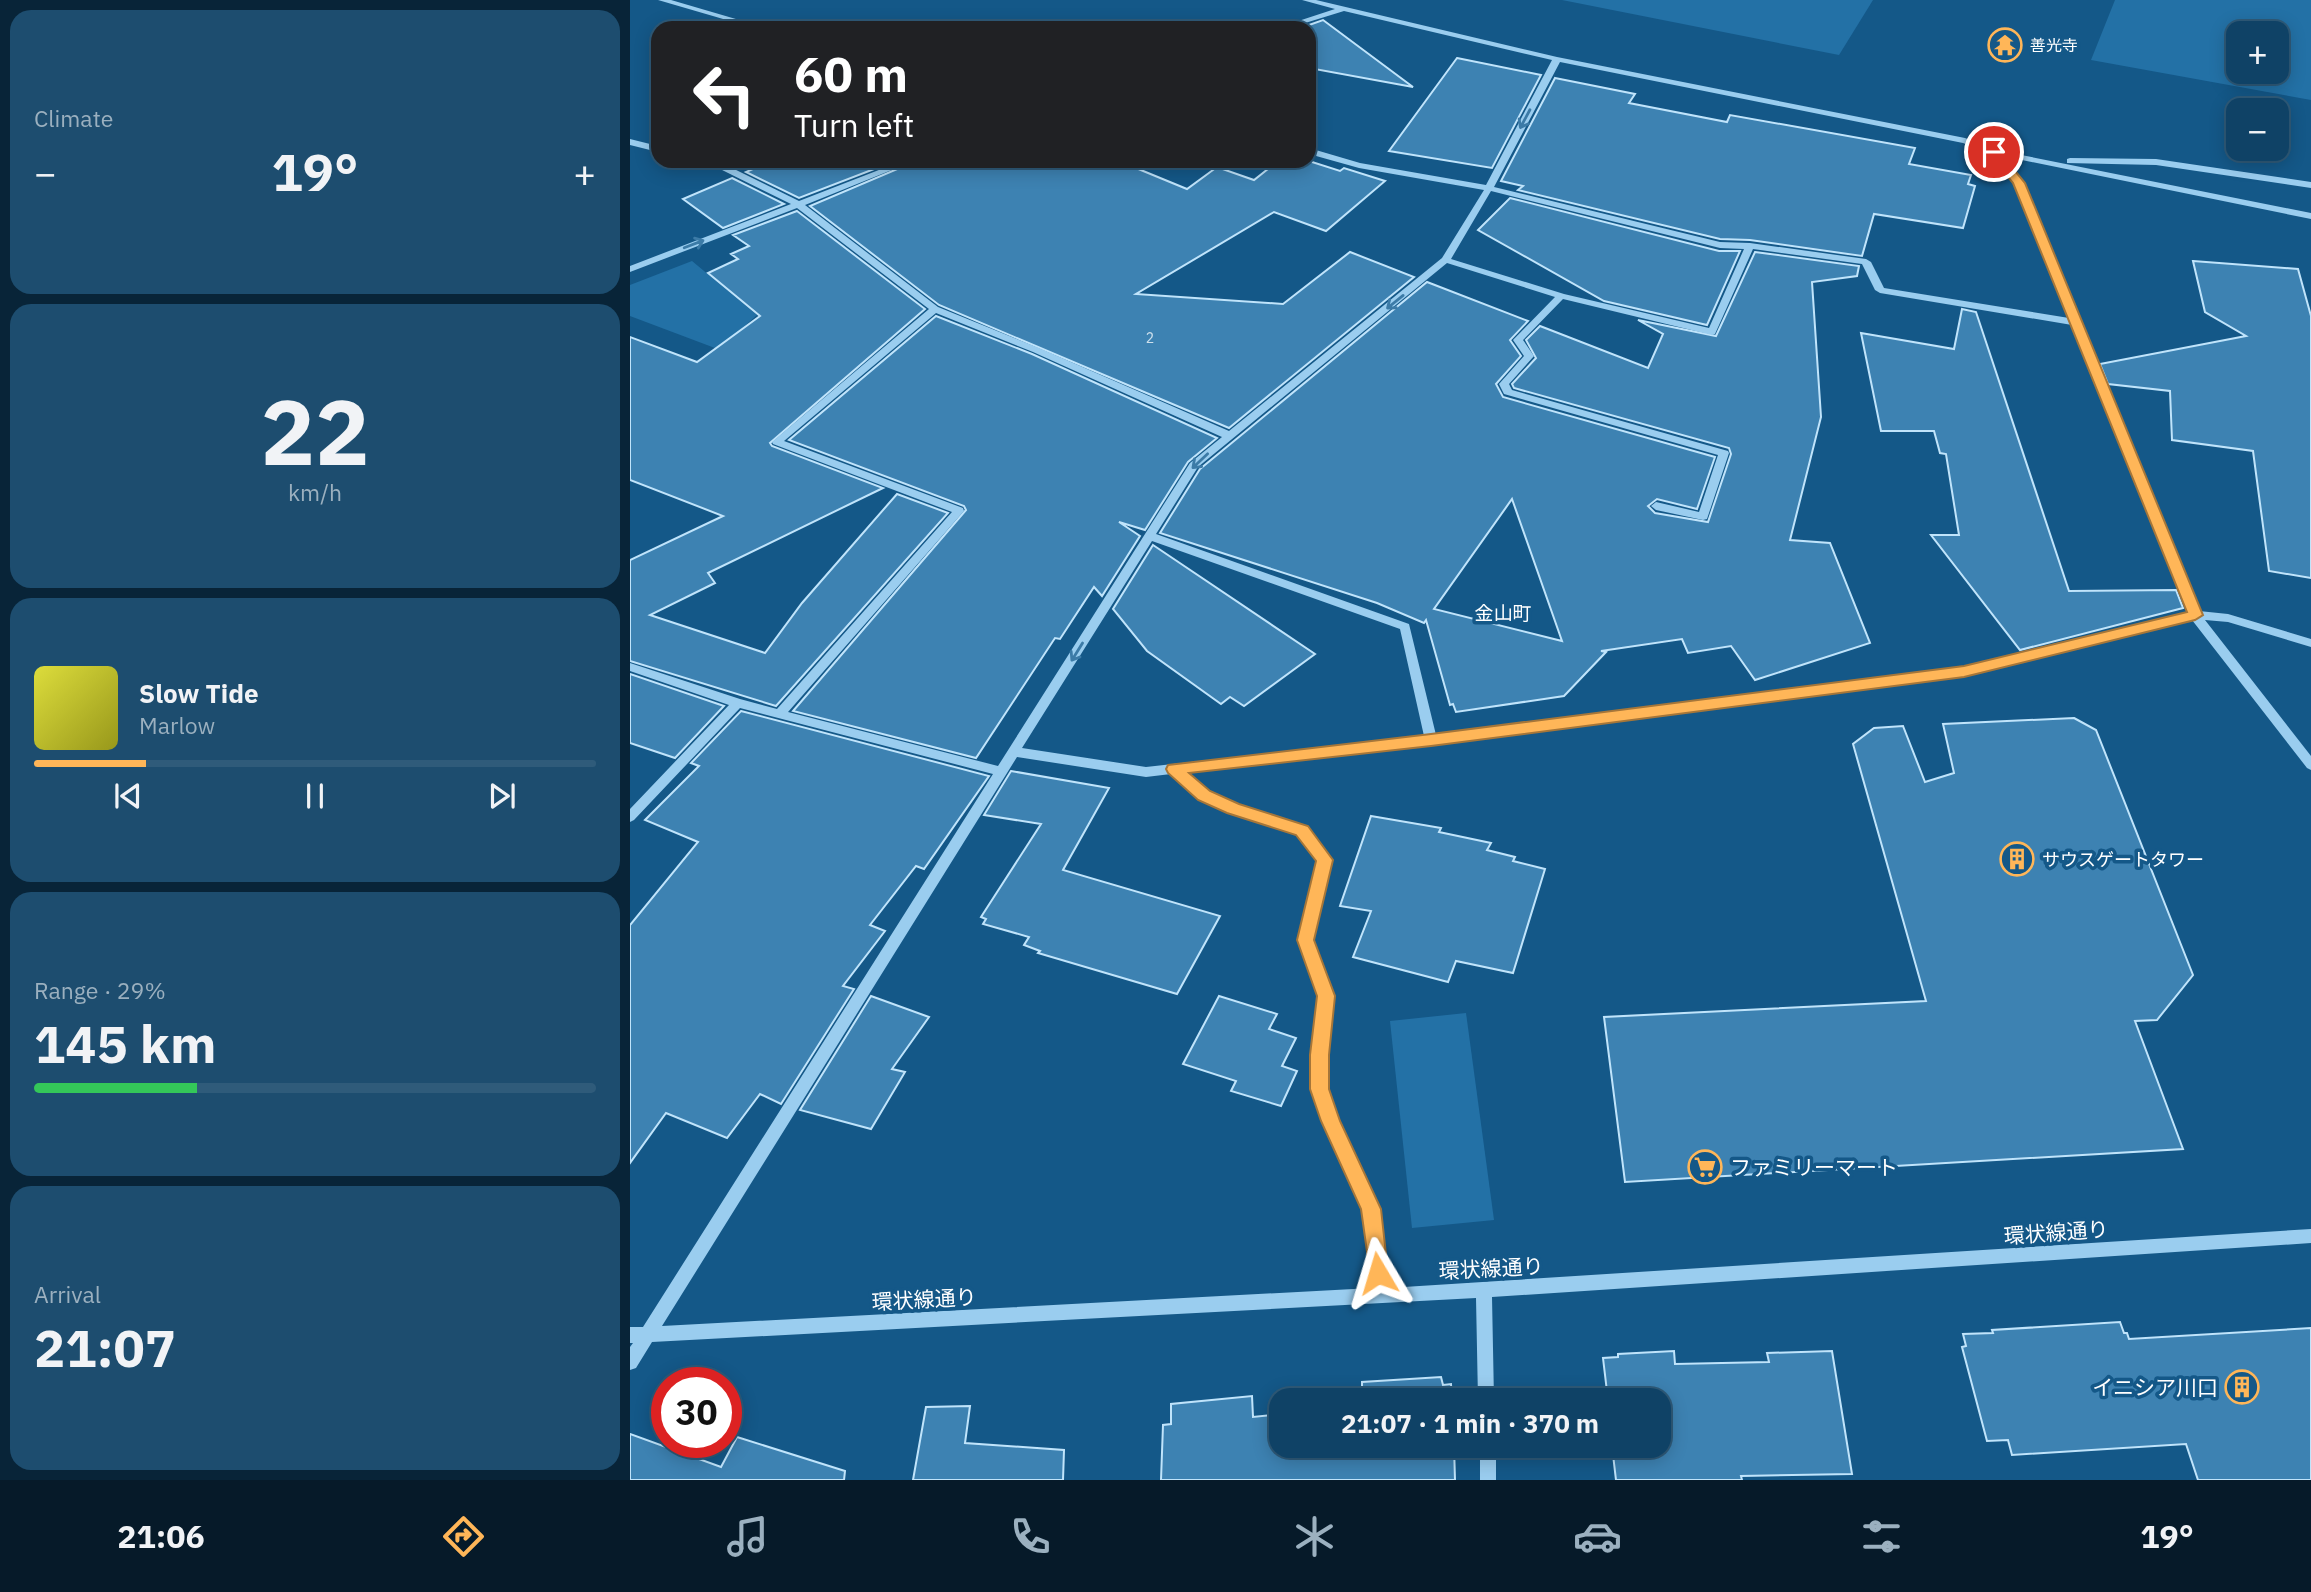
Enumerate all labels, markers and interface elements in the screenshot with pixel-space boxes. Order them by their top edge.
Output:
map controls [2226,21,2289,161]
button: + [2226,21,2289,84]
temple icon: 善光寺 [1986,26,2024,64]
place label: 善光寺 [2030,35,2078,55]
text: 60 m [794,42,908,105]
icon: left [679,49,770,140]
button: − [2226,98,2289,161]
text: Climate [34,103,113,133]
text: Turn left [794,104,914,146]
one-way arrow [1518,109,1532,129]
pin [1964,122,2024,182]
icon: arrive [1975,133,2013,171]
text: 19° [272,138,358,205]
text: − [34,148,57,197]
text: + [573,148,596,197]
one-way arrow [682,237,704,250]
one-way arrow [1386,294,1404,310]
house number: 2 [1146,329,1154,347]
text: 22 [260,372,370,490]
one-way arrow [1191,453,1209,469]
text: km/h [288,477,342,507]
district label: 金山町 [1474,601,1532,625]
one-way arrow [1069,642,1083,662]
text: Slow Tide [139,676,259,710]
text: Marlow [139,710,215,740]
icon: previous [109,777,147,815]
icon: pause [296,777,334,815]
icon: next [483,777,521,815]
building icon: サウスゲートタワー [1998,840,2036,878]
place label: サウスゲートタワー [2042,848,2204,871]
text: Range · 29% [34,975,166,1005]
text: 145 km [34,1010,216,1077]
supermarket icon: ファミリーマート [1686,1148,1724,1186]
place label: ファミリーマート [1730,1153,1898,1181]
street label: 環状線通り [2003,1214,2109,1250]
position arrow [1341,1236,1415,1310]
street label: 環状線通り [1438,1251,1544,1285]
text: Arrival [34,1279,101,1309]
street label: 環状線通り [871,1282,977,1316]
text: 21:07 [34,1314,176,1381]
speed limit sign: 30 [651,1367,742,1458]
building icon: イニシア川口 [2223,1368,2261,1406]
place label: イニシア川口 [2092,1373,2218,1401]
text: 21:07 · 1 min · 370 m [1341,1406,1599,1440]
icon: directions [439,1512,488,1561]
icon: music [723,1512,772,1561]
icon: phone [1006,1512,1055,1561]
icon: climate [1290,1512,1339,1561]
icon: car [1573,1512,1622,1561]
icon: filters [1857,1512,1906,1561]
text: 21:06 [117,1515,205,1557]
text: 19° [2140,1515,2194,1557]

